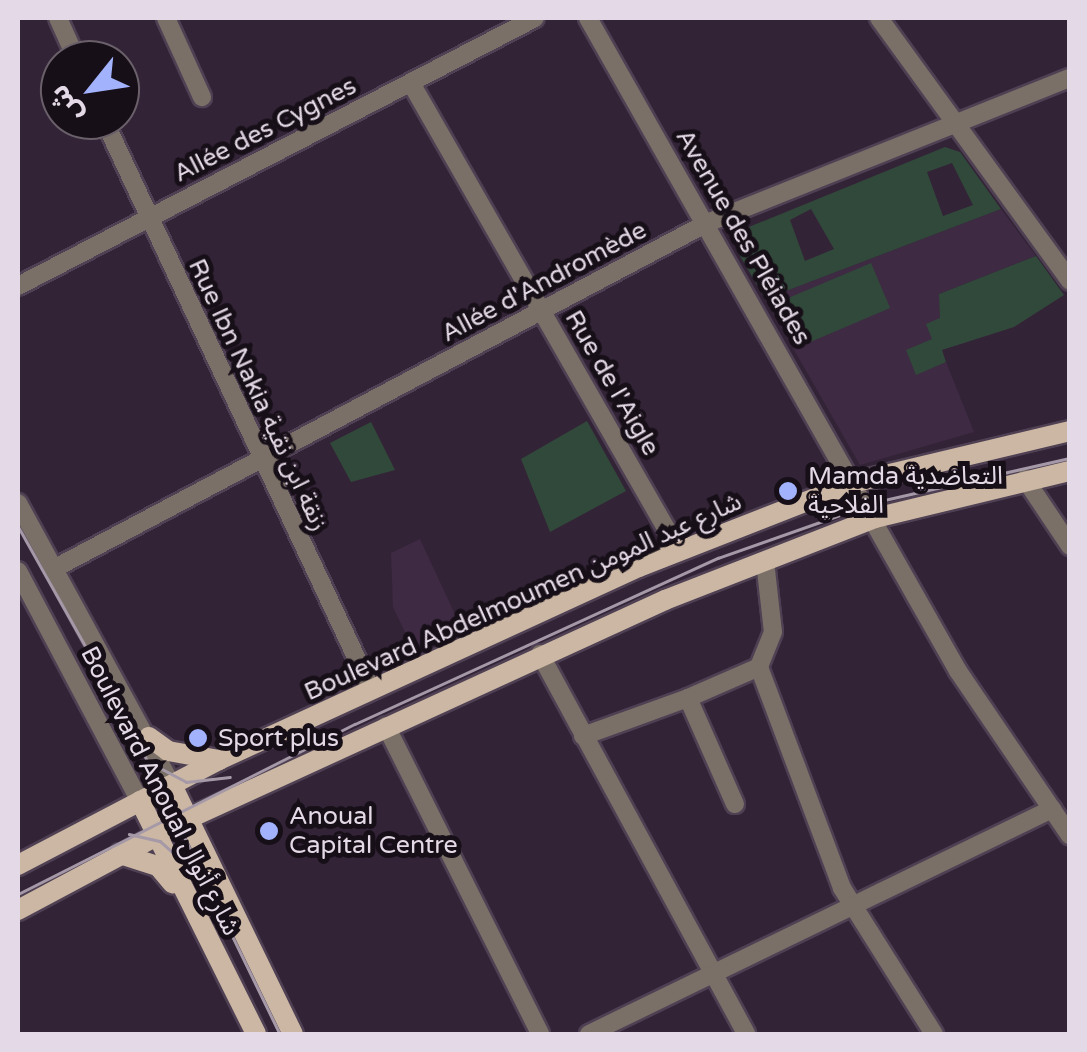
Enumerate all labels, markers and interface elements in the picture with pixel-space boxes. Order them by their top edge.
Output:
north arrow [40,40,140,140]
street label: Allée des Cygnes [169,71,361,189]
text: ش [41,79,90,129]
street label: Avenue des Pléiades [669,124,817,350]
street label: Allée d'Andromède [436,215,652,349]
street label: Rue Ibn Nakia زنقة ابن نقية [182,254,334,536]
street label: Rue de l'Aigle [558,305,666,461]
place label: Mamda التعاضدية الفلاحية [808,462,1003,521]
marker: Mamda التعاضدية الفلاحية [777,480,799,502]
street label: Boulevard Abdelmoumen شارع عبد المومن [300,487,746,707]
street label: Boulevard Anoual شارع أنوال [74,641,246,941]
place label: Sport plus [218,723,339,753]
marker: Sport plus [187,727,209,749]
place label: Anoual Capital Centre [289,802,458,861]
marker: Anoual Capital Centre [258,820,280,842]

